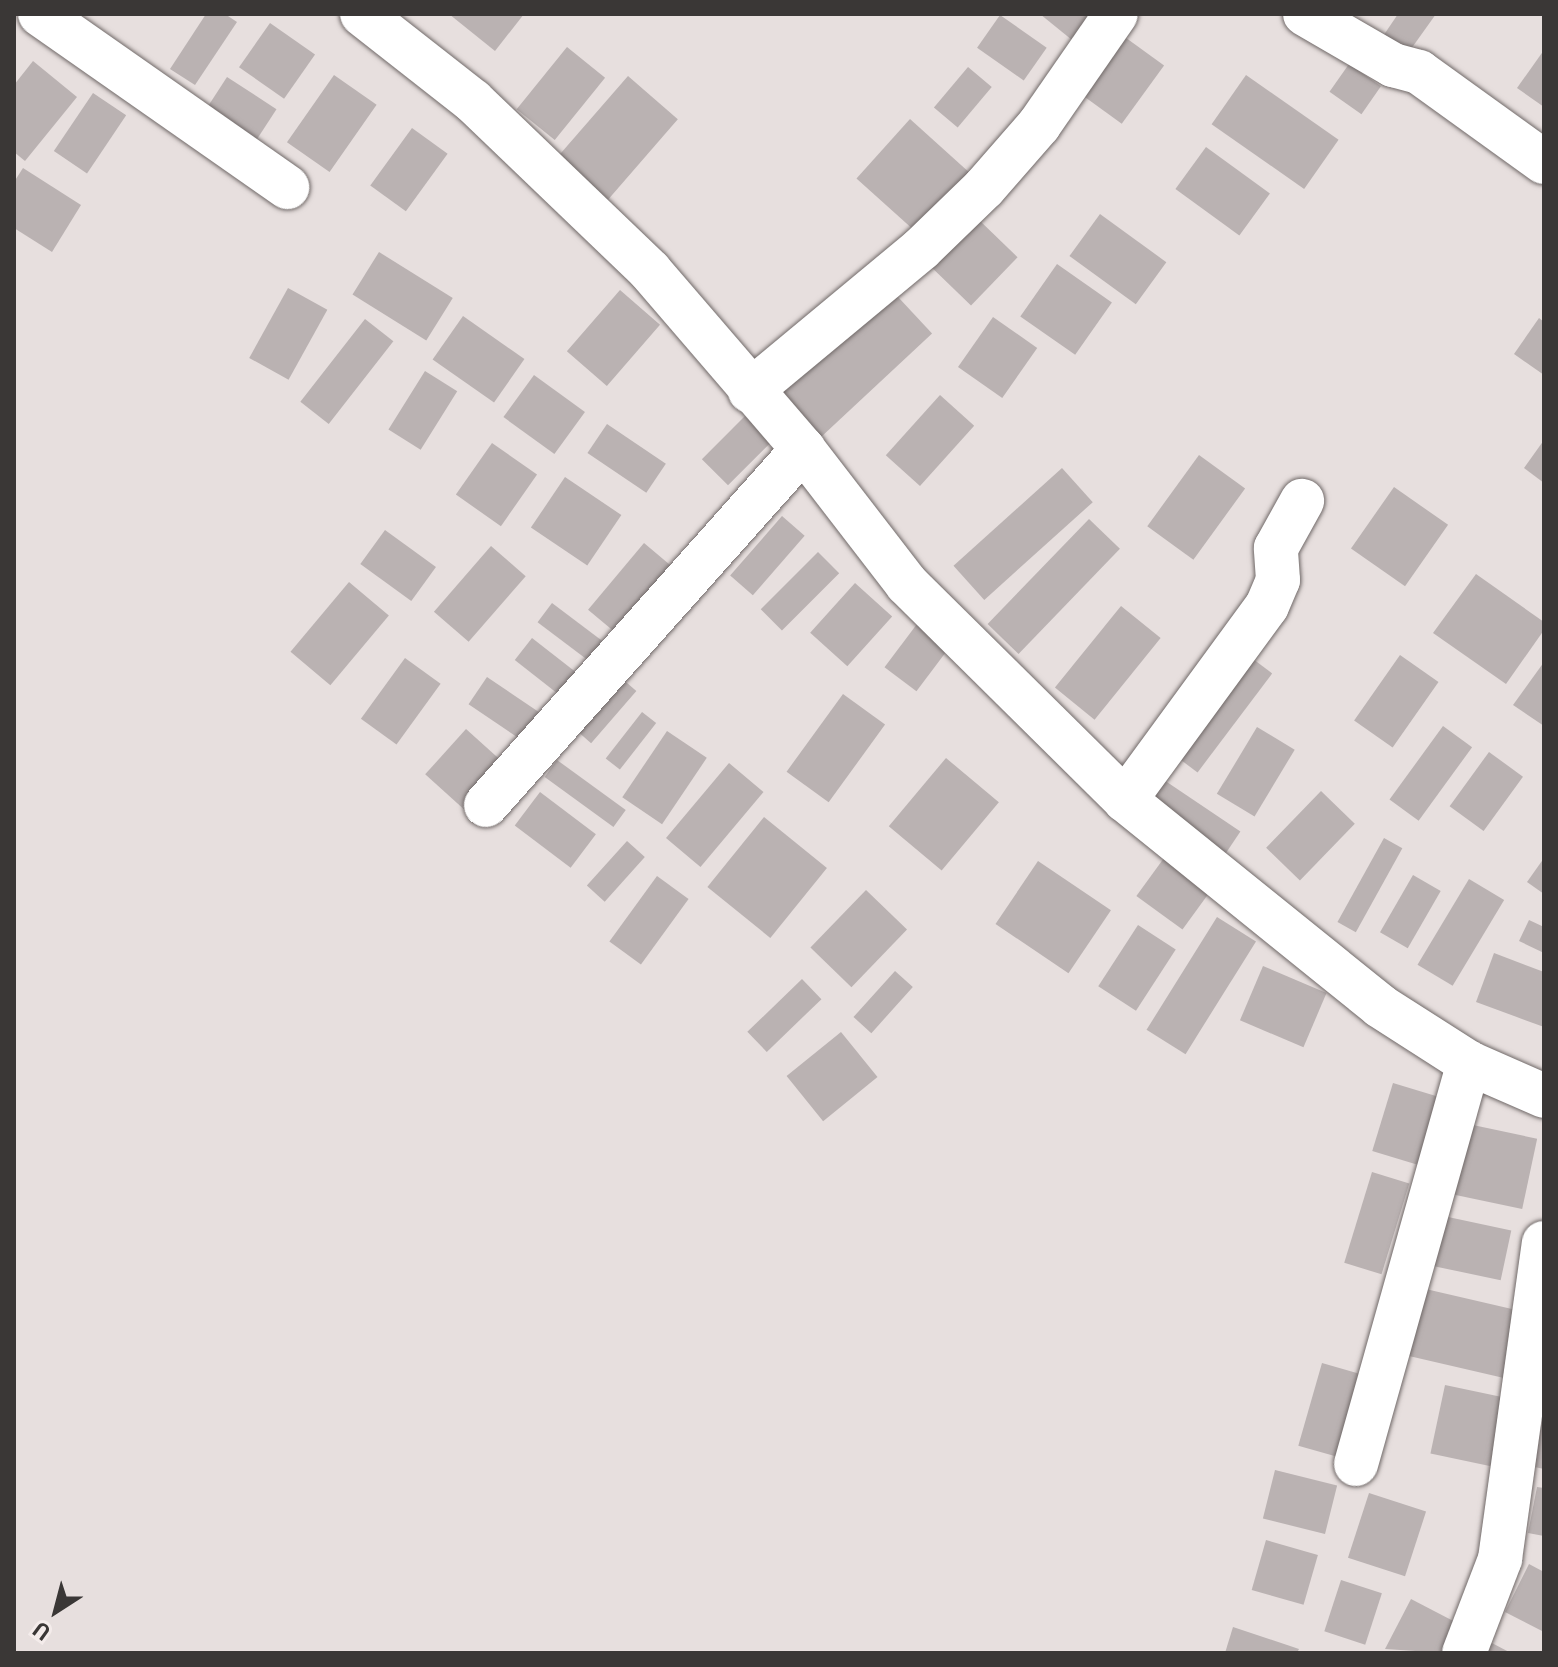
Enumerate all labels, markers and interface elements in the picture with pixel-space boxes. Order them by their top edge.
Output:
north arrow [16,1571,96,1651]
text: U [28,1616,55,1645]

